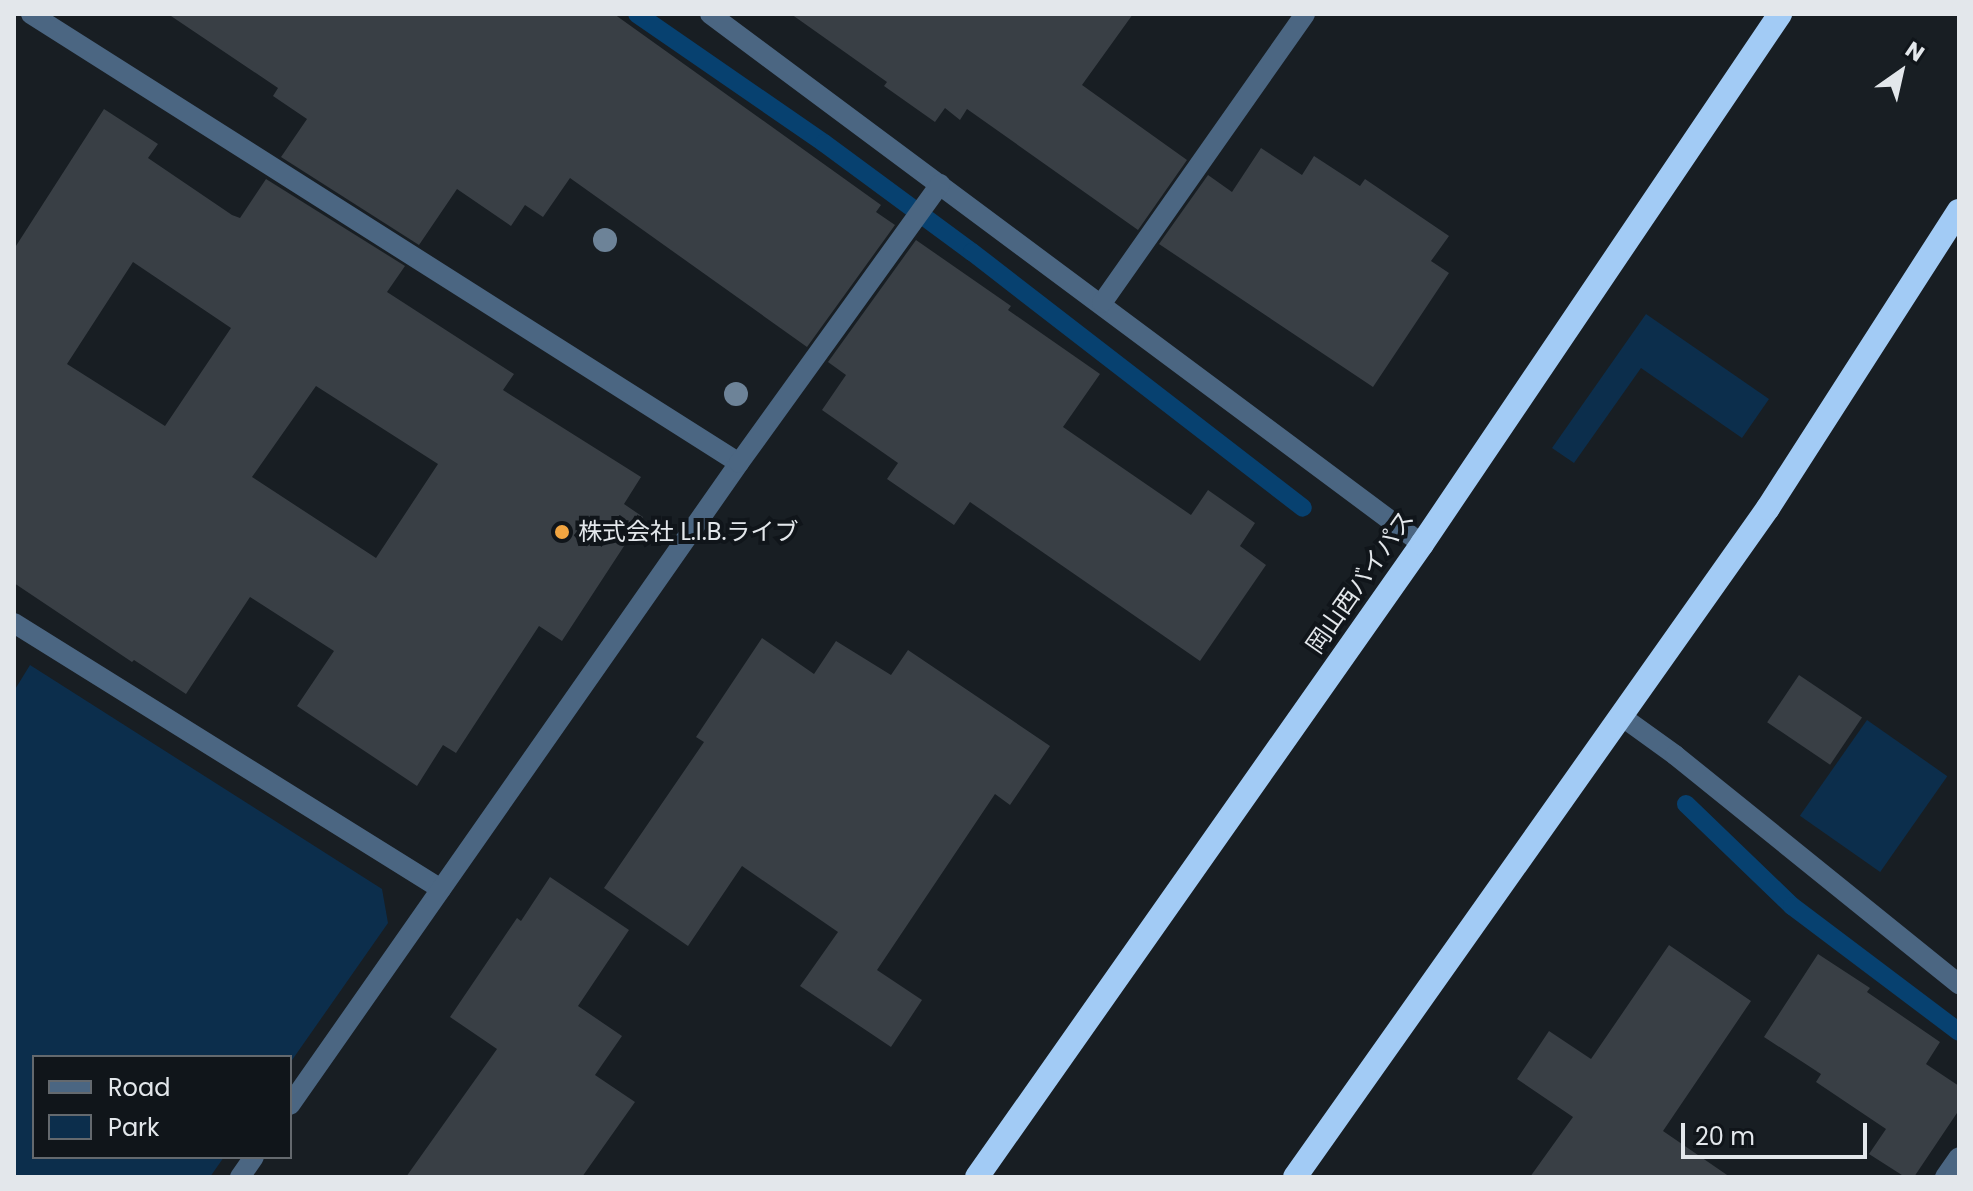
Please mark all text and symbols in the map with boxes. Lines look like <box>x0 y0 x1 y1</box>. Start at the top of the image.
north arrow <box>1861 32 1941 112</box>
text: N <box>1899 34 1930 69</box>
street label: 岡山西バイパス <box>1300 505 1420 659</box>
place label: 株式会社 L.I.B.ライブ <box>578 518 799 546</box>
marker: 株式会社 L.I.B.ライブ <box>553 523 571 541</box>
legend <box>32 1055 292 1159</box>
text: Road <box>108 1071 170 1104</box>
scale bar <box>1685 1107 1871 1157</box>
text: Park <box>108 1111 159 1144</box>
text: 20 m <box>1695 1120 1755 1153</box>

